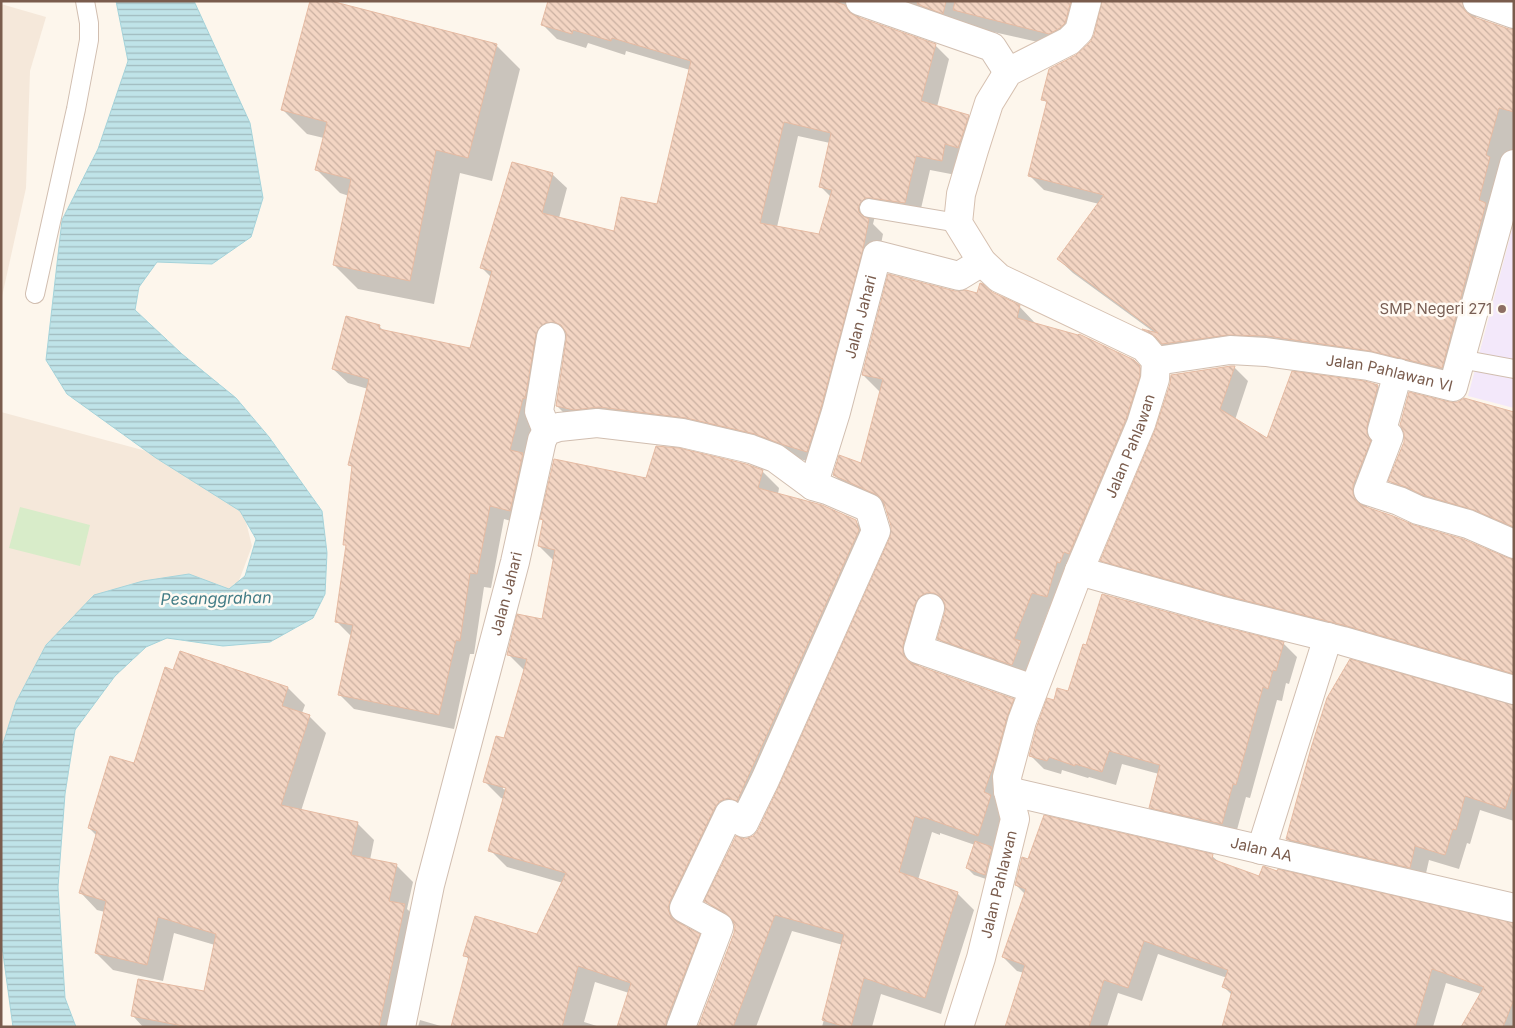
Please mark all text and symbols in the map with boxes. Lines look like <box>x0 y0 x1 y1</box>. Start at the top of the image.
street label: Jalan Jahari <box>840 273 880 361</box>
place label: SMP Negeri 271 <box>1380 299 1492 318</box>
marker: SMP Negeri 271 <box>1496 303 1508 315</box>
street label: Jalan Pahlawan VI <box>1325 350 1455 396</box>
street label: Jalan Pahlawan <box>1101 391 1159 501</box>
street label: Jalan Jahari <box>486 550 526 638</box>
water label: Pesanggrahan <box>160 587 272 609</box>
street label: Jalan Pahlawan <box>976 828 1021 941</box>
street label: Jalan AA <box>1229 833 1294 865</box>

